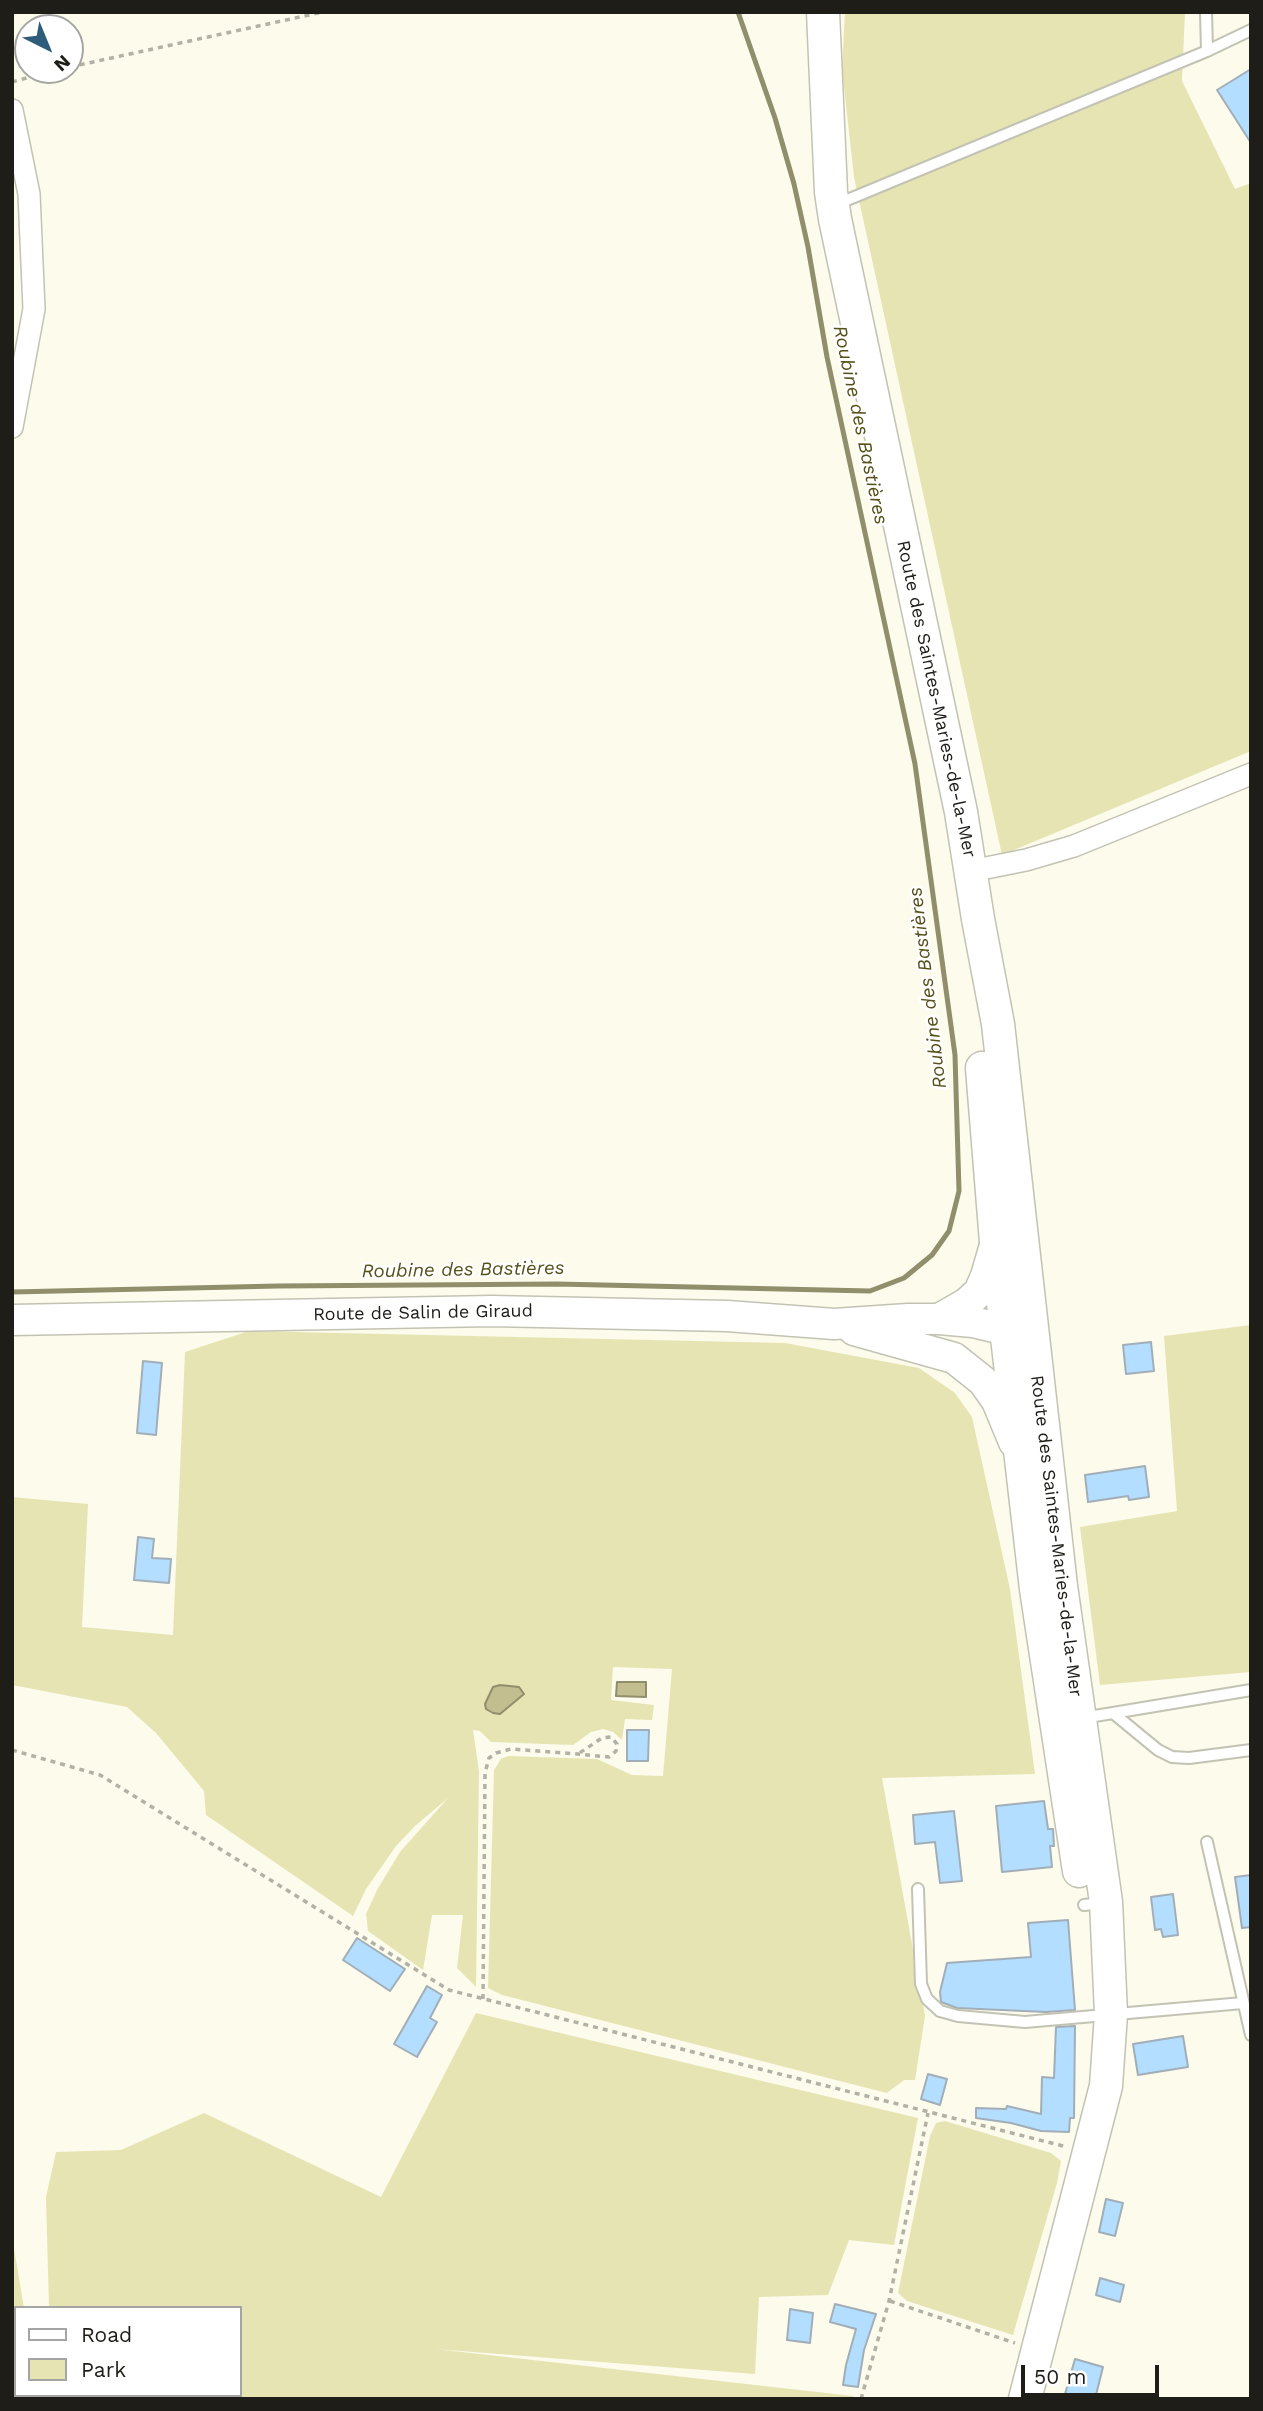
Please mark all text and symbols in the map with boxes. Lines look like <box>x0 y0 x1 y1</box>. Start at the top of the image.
north arrow <box>14 14 84 84</box>
text: N <box>49 50 75 76</box>
water label: Roubine des Bastières <box>828 323 892 527</box>
street label: Route des Saintes-Maries-de-la-Mer <box>892 538 980 860</box>
water label: Roubine des Bastières <box>904 886 952 1090</box>
water label: Roubine des Bastières <box>361 1257 565 1283</box>
street label: Route de Salin de Giraud <box>313 1300 533 1326</box>
street label: Route des Saintes-Maries-de-la-Mer <box>1026 1374 1086 1698</box>
legend <box>14 2306 242 2397</box>
text: Road <box>81 2322 132 2347</box>
scale bar <box>1025 2352 1163 2396</box>
text: Park <box>81 2357 126 2382</box>
text: 50 m <box>1034 2364 1086 2389</box>

